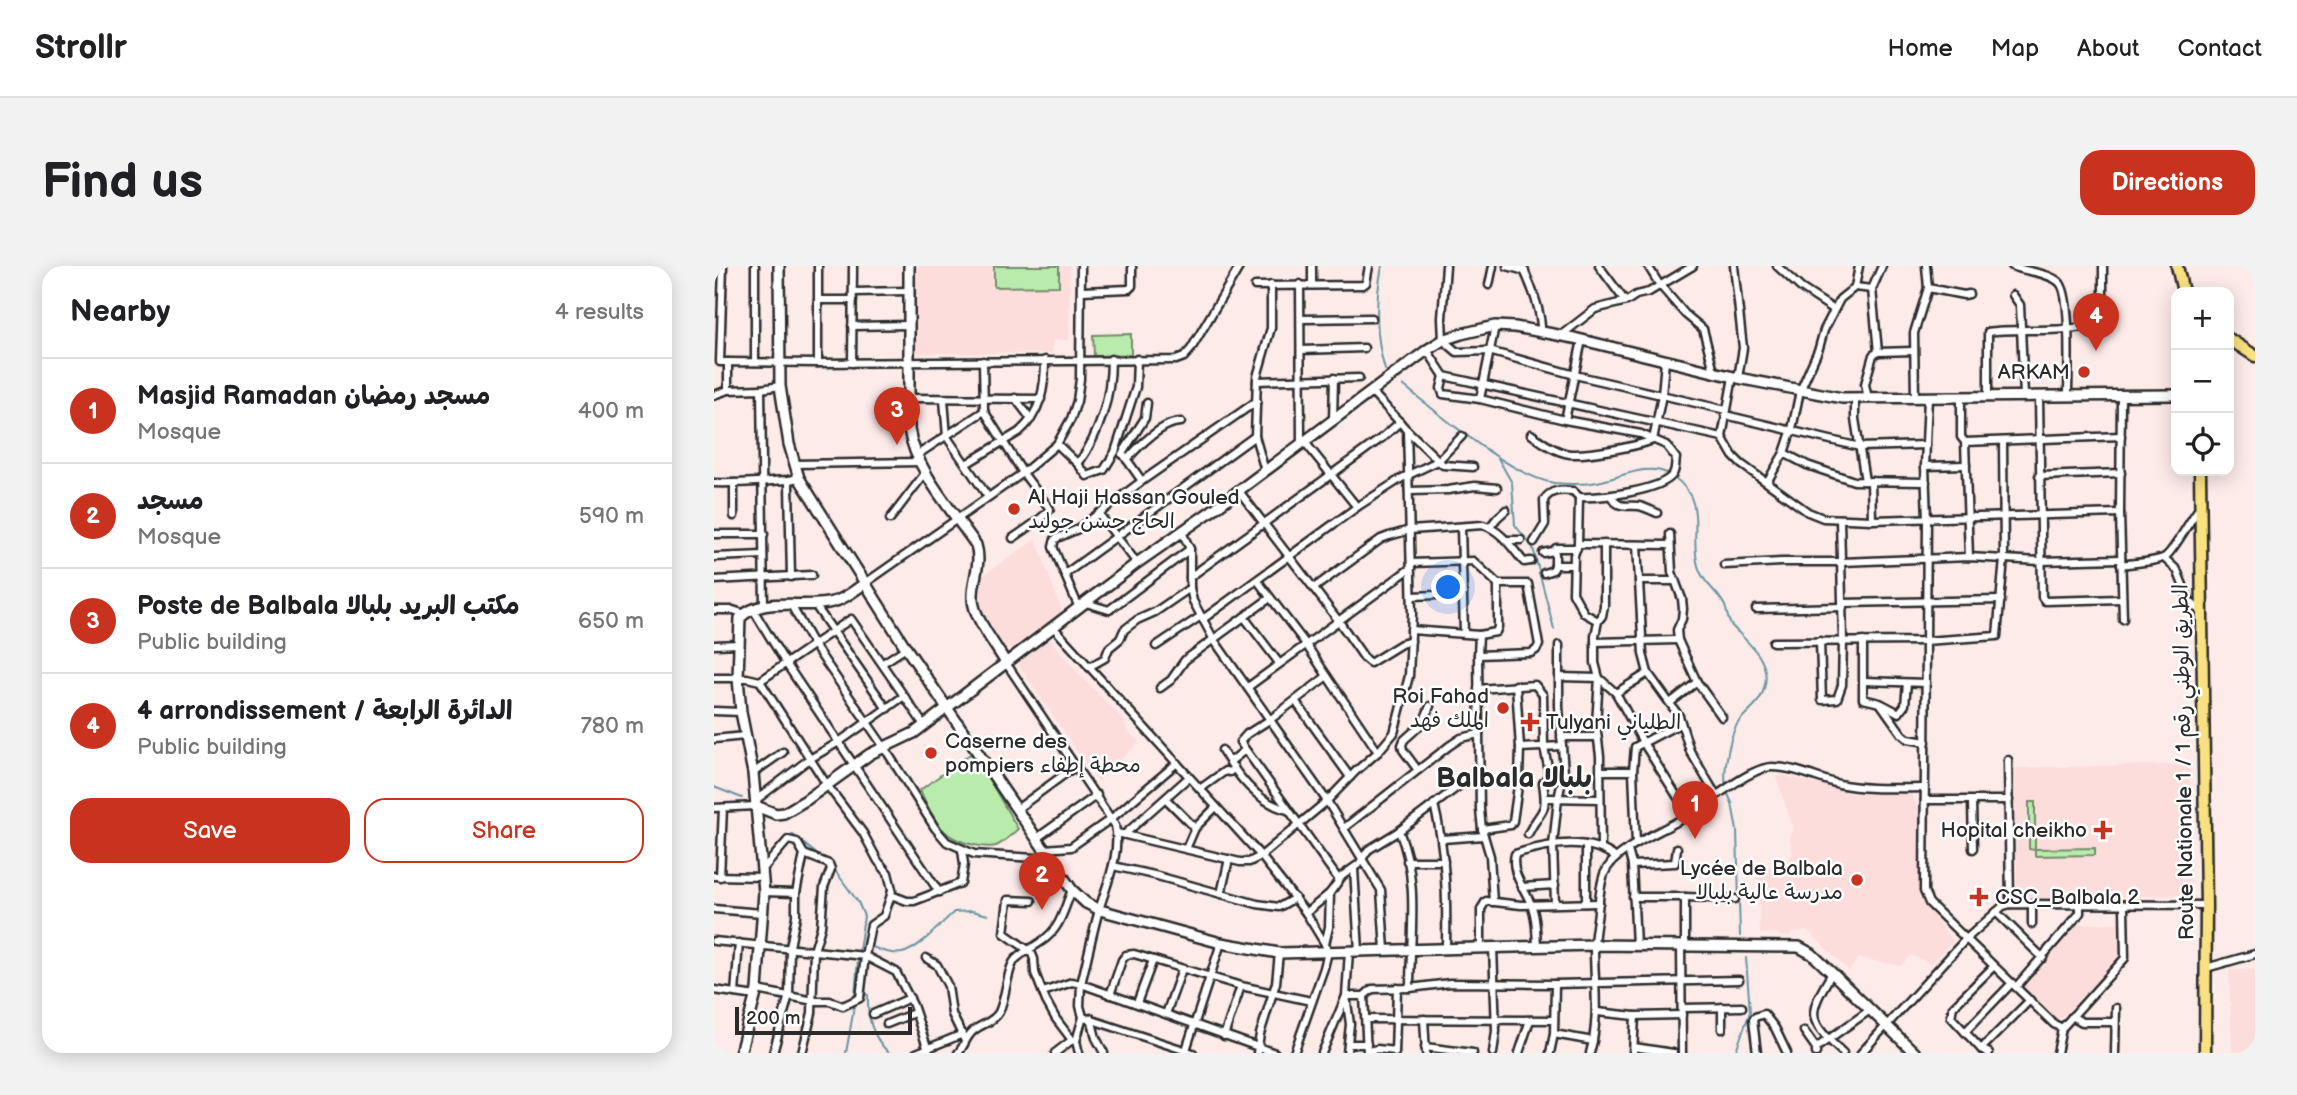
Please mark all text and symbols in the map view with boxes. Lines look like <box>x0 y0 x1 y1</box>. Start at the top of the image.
text: Strollr <box>35 28 127 68</box>
text: Home <box>1888 34 1953 63</box>
text: Map <box>1991 34 2039 63</box>
text: About <box>2077 34 2139 63</box>
text: Contact <box>2177 34 2262 63</box>
button: Directions <box>2080 150 2255 215</box>
text: Find us <box>42 153 203 212</box>
map controls <box>2171 287 2234 476</box>
button: + <box>2171 287 2234 350</box>
pin: 4 <box>2073 293 2119 351</box>
text: Nearby <box>70 294 170 330</box>
text: 4 results <box>555 298 644 326</box>
button: − <box>2171 350 2234 413</box>
place label: ARKAM <box>1998 360 2070 385</box>
marker: ARKAM <box>2076 364 2092 380</box>
text: Masjid Ramadan مسجد رمضان <box>137 381 490 412</box>
pin: 3 <box>874 387 920 445</box>
text: 1 <box>88 397 98 425</box>
text: 400 m <box>578 397 644 425</box>
button: locate <box>2171 413 2234 476</box>
text: Mosque <box>137 418 221 446</box>
place label: Al Haji Hassan Gouled الحاج حسن جوليد <box>1028 485 1240 535</box>
text: مسجد <box>137 486 204 517</box>
marker: Al Haji Hassan Gouled الحاج حسن جوليد <box>1006 501 1022 517</box>
text: 2 <box>86 502 100 530</box>
text: 590 m <box>579 502 644 530</box>
text: Mosque <box>137 523 221 551</box>
your location <box>1431 570 1465 604</box>
street label: Route Nationale 1 / الطريق الوطني رقم 1 <box>2168 584 2206 940</box>
text: Poste de Balbala مكتب البريد بلبالا <box>137 591 520 622</box>
text: 3 <box>86 607 100 635</box>
text: 650 m <box>578 607 644 635</box>
text: Public building <box>137 628 287 656</box>
place label: Roi Fahad الملك فهد <box>1392 684 1489 733</box>
text: 4 arrondissement / الدائرة الرابعة <box>137 696 512 727</box>
marker: Roi Fahad الملك فهد <box>1495 700 1511 716</box>
place label: Tulyani الطلياني <box>1546 710 1681 741</box>
text: 4 <box>86 712 100 740</box>
text: 780 m <box>581 712 644 740</box>
marker: Tulyani الطلياني <box>1520 712 1540 732</box>
place label: Caserne des pompiers محطة إطفاء <box>945 729 1141 778</box>
text: Public building <box>137 733 287 761</box>
marker: Caserne des pompiers محطة إطفاء <box>923 745 939 761</box>
district label: Balbala بلبالا <box>1436 762 1592 795</box>
pin: 1 <box>1672 781 1718 839</box>
button: Save <box>70 798 350 863</box>
button: Share <box>364 798 644 863</box>
place label: Hopital cheikho <box>1941 818 2087 843</box>
marker: Hopital cheikho <box>2093 820 2113 840</box>
pin: 2 <box>1019 852 1065 910</box>
place label: Lycée de Balbala مدرسة عالية بلبالا <box>1680 856 1843 905</box>
marker: Lycée de Balbala مدرسة عالية بلبالا <box>1849 872 1865 888</box>
place label: CSC_Balbala 2 <box>1995 885 2140 910</box>
marker: CSC_Balbala 2 <box>1969 887 1989 907</box>
scale bar <box>735 1004 912 1036</box>
text: 200 m <box>746 1007 800 1030</box>

